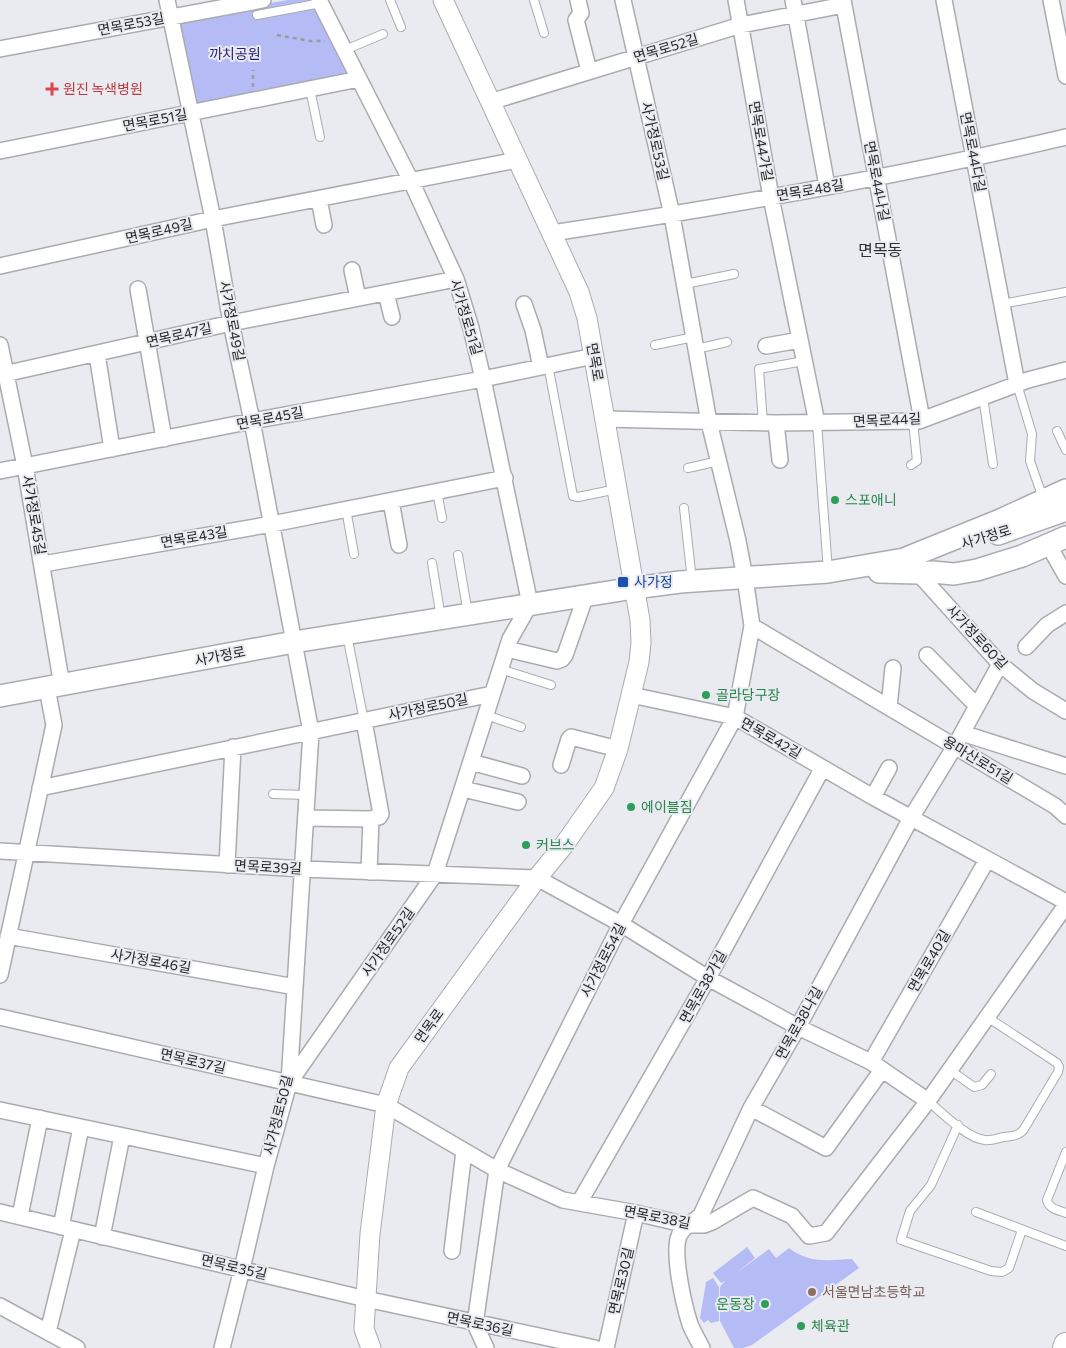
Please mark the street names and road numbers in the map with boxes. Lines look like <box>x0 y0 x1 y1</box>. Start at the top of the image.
street label: 면목로53길 <box>96 9 166 38</box>
street label: 면목로52길 <box>631 30 701 65</box>
street label: 면목로44가길 <box>746 99 777 182</box>
street label: 사가정로53길 <box>638 100 673 182</box>
street label: 면목로51길 <box>121 105 189 134</box>
street label: 면목로44다길 <box>957 110 990 193</box>
street label: 면목로44나길 <box>861 139 894 222</box>
street label: 면목로48길 <box>775 175 845 204</box>
street label: 면목로49길 <box>124 215 194 246</box>
street label: 사가정로51길 <box>447 277 486 357</box>
street label: 사가정로49길 <box>216 279 249 362</box>
street label: 면목로47길 <box>144 319 213 350</box>
street label: 면목로 <box>584 341 607 383</box>
street label: 면목로45길 <box>235 403 305 432</box>
street label: 면목로44길 <box>852 409 922 430</box>
street label: 사가정로45길 <box>19 474 50 556</box>
street label: 사가정로 <box>959 521 1013 552</box>
street label: 면목로43길 <box>159 522 229 551</box>
street label: 사가정로60길 <box>943 601 1012 672</box>
street label: 사가정로 <box>193 642 247 669</box>
street label: 사가정로50길 <box>386 690 470 723</box>
street label: 면목로42길 <box>738 713 805 762</box>
street label: 용마산로51길 <box>940 732 1016 787</box>
street label: 면목로39길 <box>234 856 302 877</box>
street label: 사가정로52길 <box>358 904 418 979</box>
street label: 사가정로54길 <box>577 920 628 1000</box>
street label: 면목로40길 <box>904 927 953 995</box>
street label: 사가정로46길 <box>110 945 193 976</box>
street label: 면목로38가길 <box>676 947 730 1026</box>
street label: 면목로38나길 <box>772 983 826 1062</box>
street label: 면목로 <box>410 1005 447 1046</box>
street label: 면목로37길 <box>159 1045 228 1076</box>
street label: 사가정로50길 <box>259 1073 296 1157</box>
street label: 면목로38길 <box>622 1202 692 1231</box>
street label: 면목로30길 <box>605 1246 637 1316</box>
street label: 면목로35길 <box>199 1251 269 1282</box>
street label: 면목로36길 <box>445 1308 515 1339</box>

